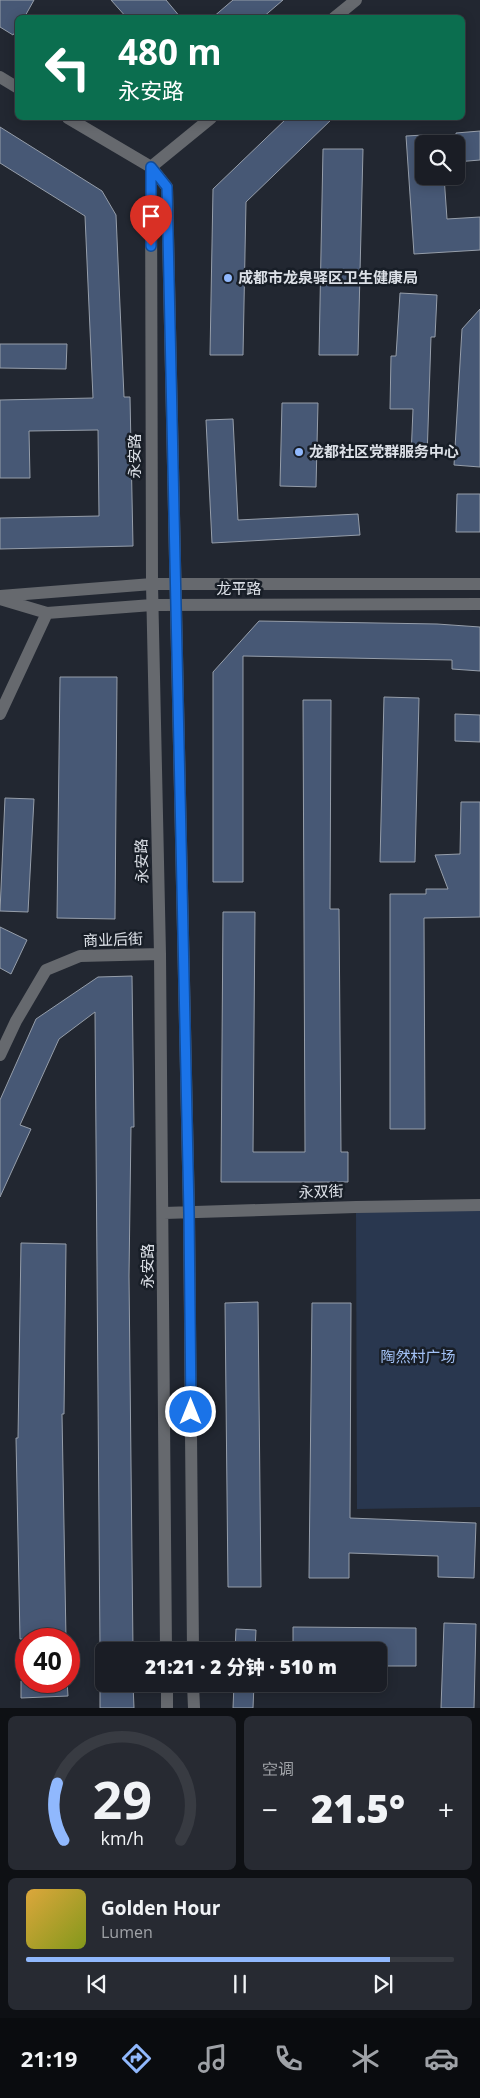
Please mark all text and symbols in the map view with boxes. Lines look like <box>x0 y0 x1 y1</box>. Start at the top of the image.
text: 480 m <box>118 28 222 75</box>
icon: left <box>35 35 100 100</box>
text: 永安路 <box>118 75 184 105</box>
map controls <box>415 135 465 185</box>
button: search <box>415 135 465 185</box>
pin <box>130 195 172 246</box>
icon: arrive <box>137 202 165 230</box>
place label: 成都市龙泉驿区卫生健康局 <box>238 267 418 287</box>
marker: 成都市龙泉驿区卫生健康局 <box>222 272 234 284</box>
street label: 永安路 <box>124 433 144 479</box>
place label: 龙都社区党群服务中心 <box>309 441 459 461</box>
marker: 龙都社区党群服务中心 <box>293 446 305 458</box>
street label: 龙平路 <box>216 578 262 598</box>
street label: 永安路 <box>131 838 151 884</box>
street label: 商业后街 <box>83 928 143 950</box>
street label: 永双街 <box>298 1180 344 1202</box>
street label: 永安路 <box>137 1243 157 1289</box>
park label: 陶然村广场 <box>380 1346 456 1366</box>
position arrow <box>164 1385 216 1437</box>
speed limit sign: 40 <box>15 1628 80 1693</box>
text: 21:21 · 2 分钟 · 510 m <box>145 1654 337 1680</box>
text: 空调 <box>262 1758 294 1780</box>
text: 29 <box>92 1763 152 1834</box>
text: 21.5° <box>311 1782 405 1834</box>
text: − <box>262 1790 278 1828</box>
text: + <box>438 1790 454 1828</box>
text: km/h <box>100 1826 144 1850</box>
text: Golden Hour <box>101 1895 220 1921</box>
text: Lumen <box>101 1921 153 1943</box>
icon: previous <box>83 1970 111 1998</box>
icon: pause <box>226 1970 254 1998</box>
icon: next <box>369 1970 397 1998</box>
icon: directions <box>119 2041 154 2076</box>
icon: music <box>195 2041 230 2076</box>
icon: phone <box>271 2041 306 2076</box>
icon: climate <box>348 2041 383 2076</box>
icon: car <box>424 2041 459 2076</box>
text: 21:19 <box>21 2043 77 2073</box>

